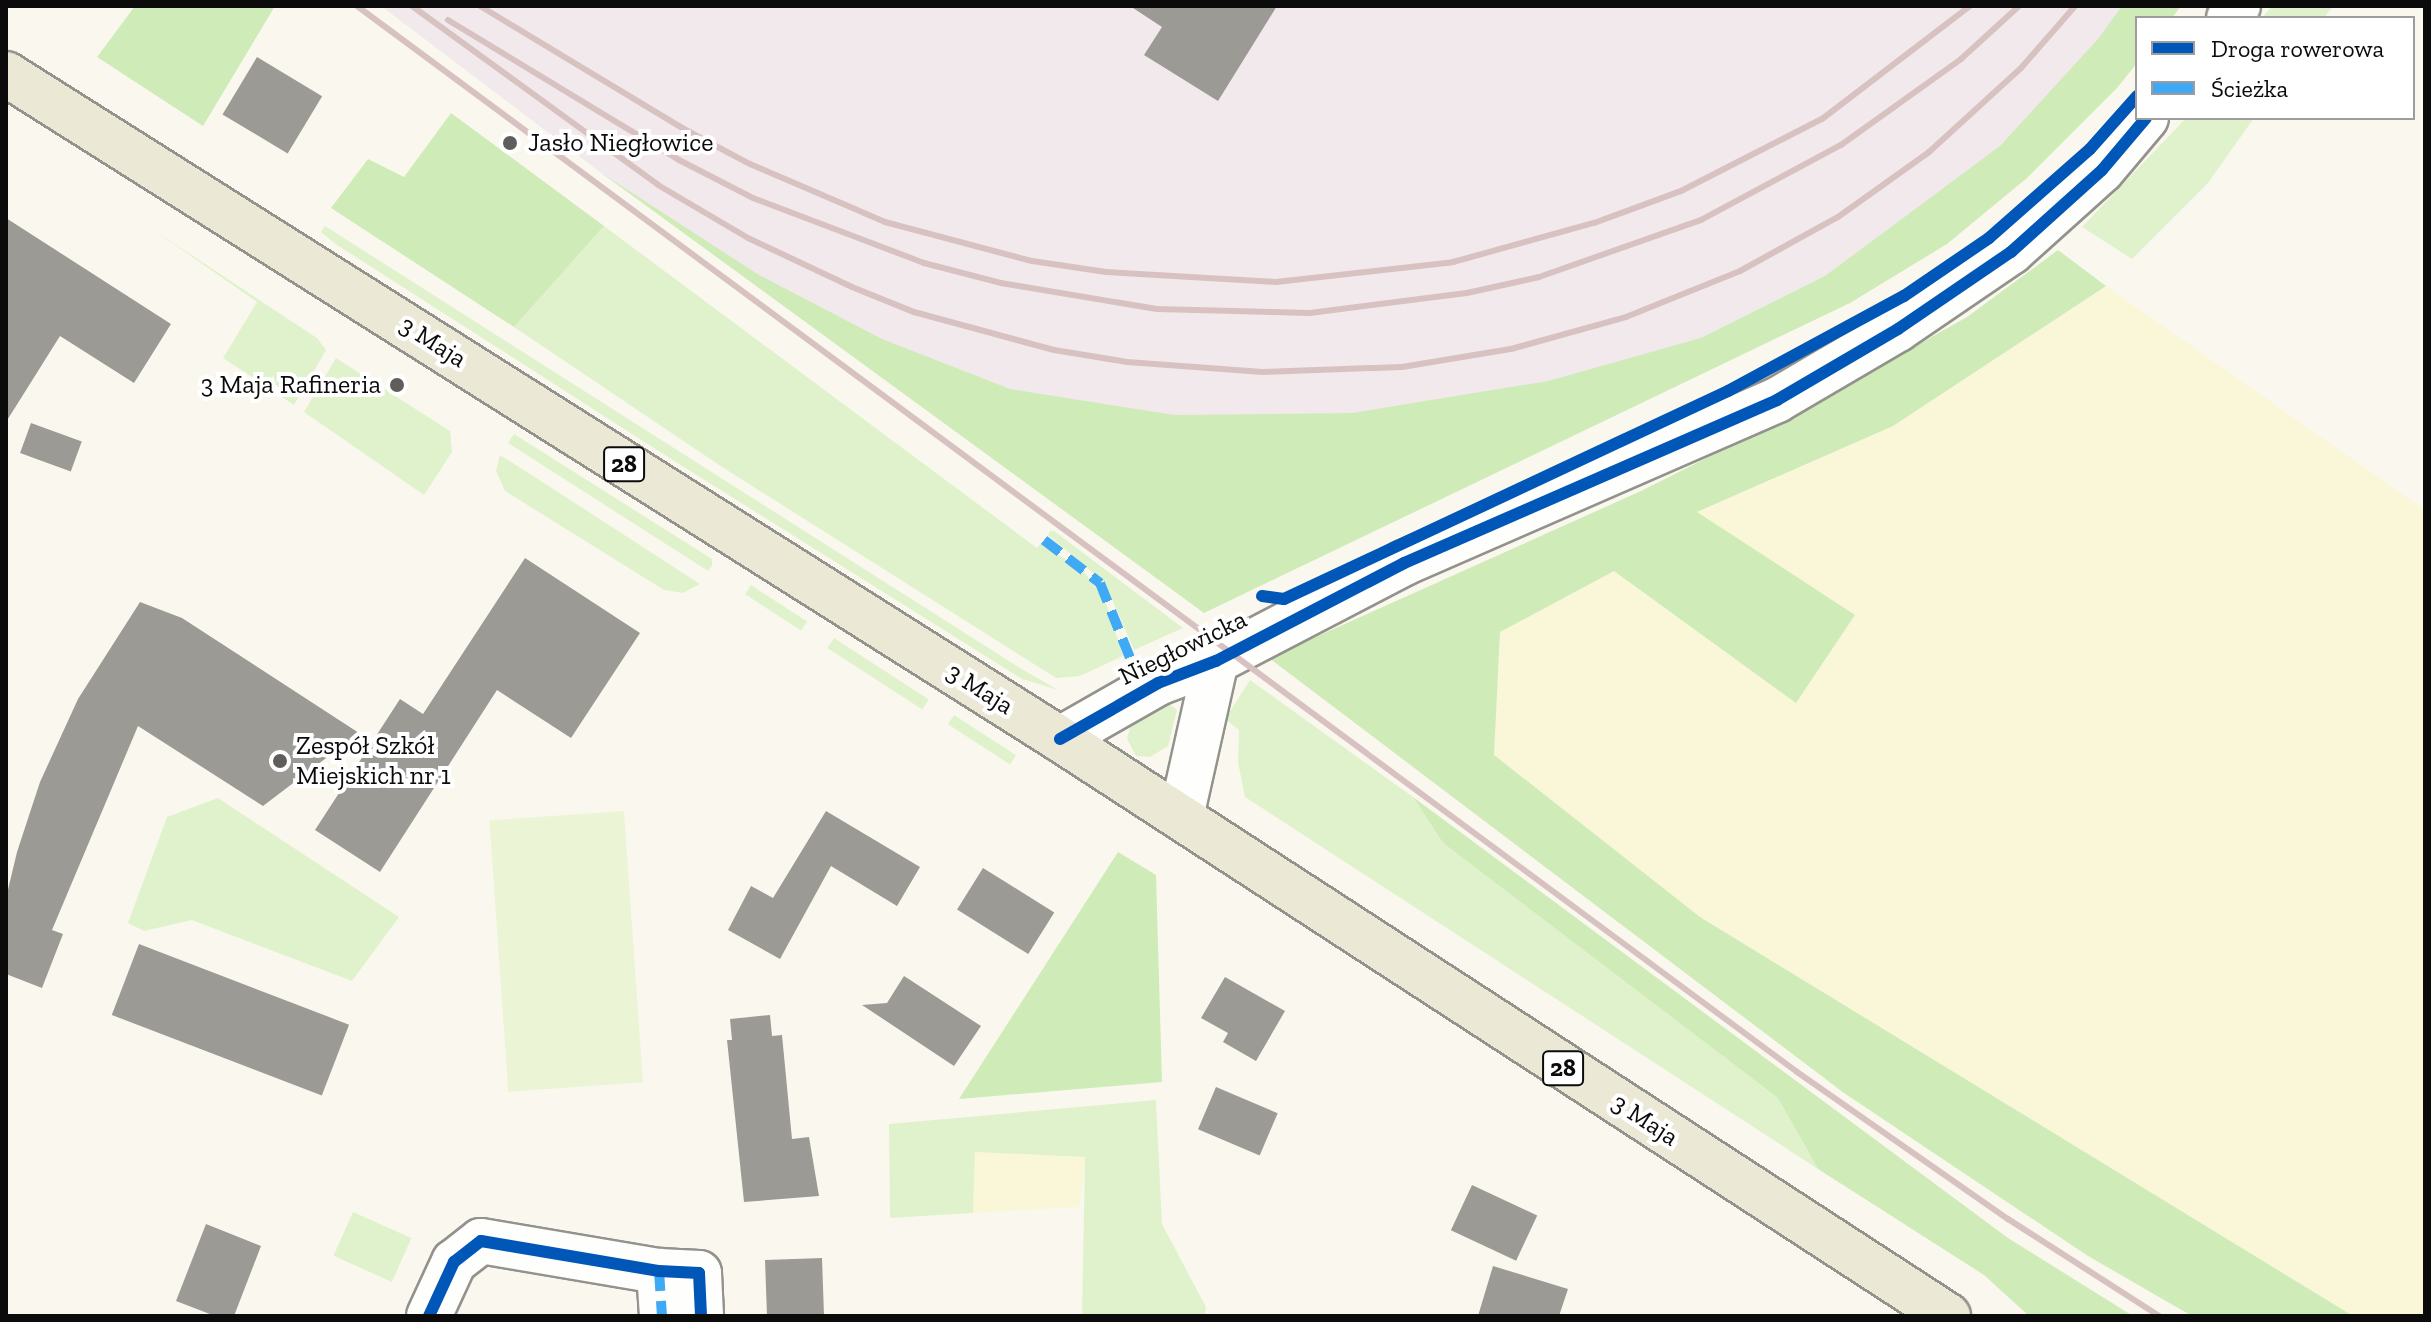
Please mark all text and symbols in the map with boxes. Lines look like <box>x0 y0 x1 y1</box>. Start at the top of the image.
legend <box>2135 16 2415 120</box>
text: Droga rowerowa <box>2211 34 2384 63</box>
text: Ścieżka <box>2211 74 2288 103</box>
place label: Jasło Niegłowice <box>528 127 714 159</box>
marker: Jasło Niegłowice <box>499 132 521 154</box>
street label: 3 Maja <box>394 309 472 375</box>
place label: 3 Maja Rafineria <box>201 369 381 401</box>
marker: 3 Maja Rafineria <box>388 376 406 394</box>
road number: 28 <box>602 444 646 484</box>
street label: Niegłowicka <box>1114 604 1252 692</box>
street label: 3 Maja <box>941 656 1019 722</box>
place label: Zespół Szkół Miejskich nr 1 <box>296 730 451 792</box>
marker: Zespół Szkół Miejskich nr 1 <box>271 752 289 770</box>
road number: 28 <box>1541 1048 1585 1088</box>
street label: 3 Maja <box>1606 1087 1684 1153</box>

